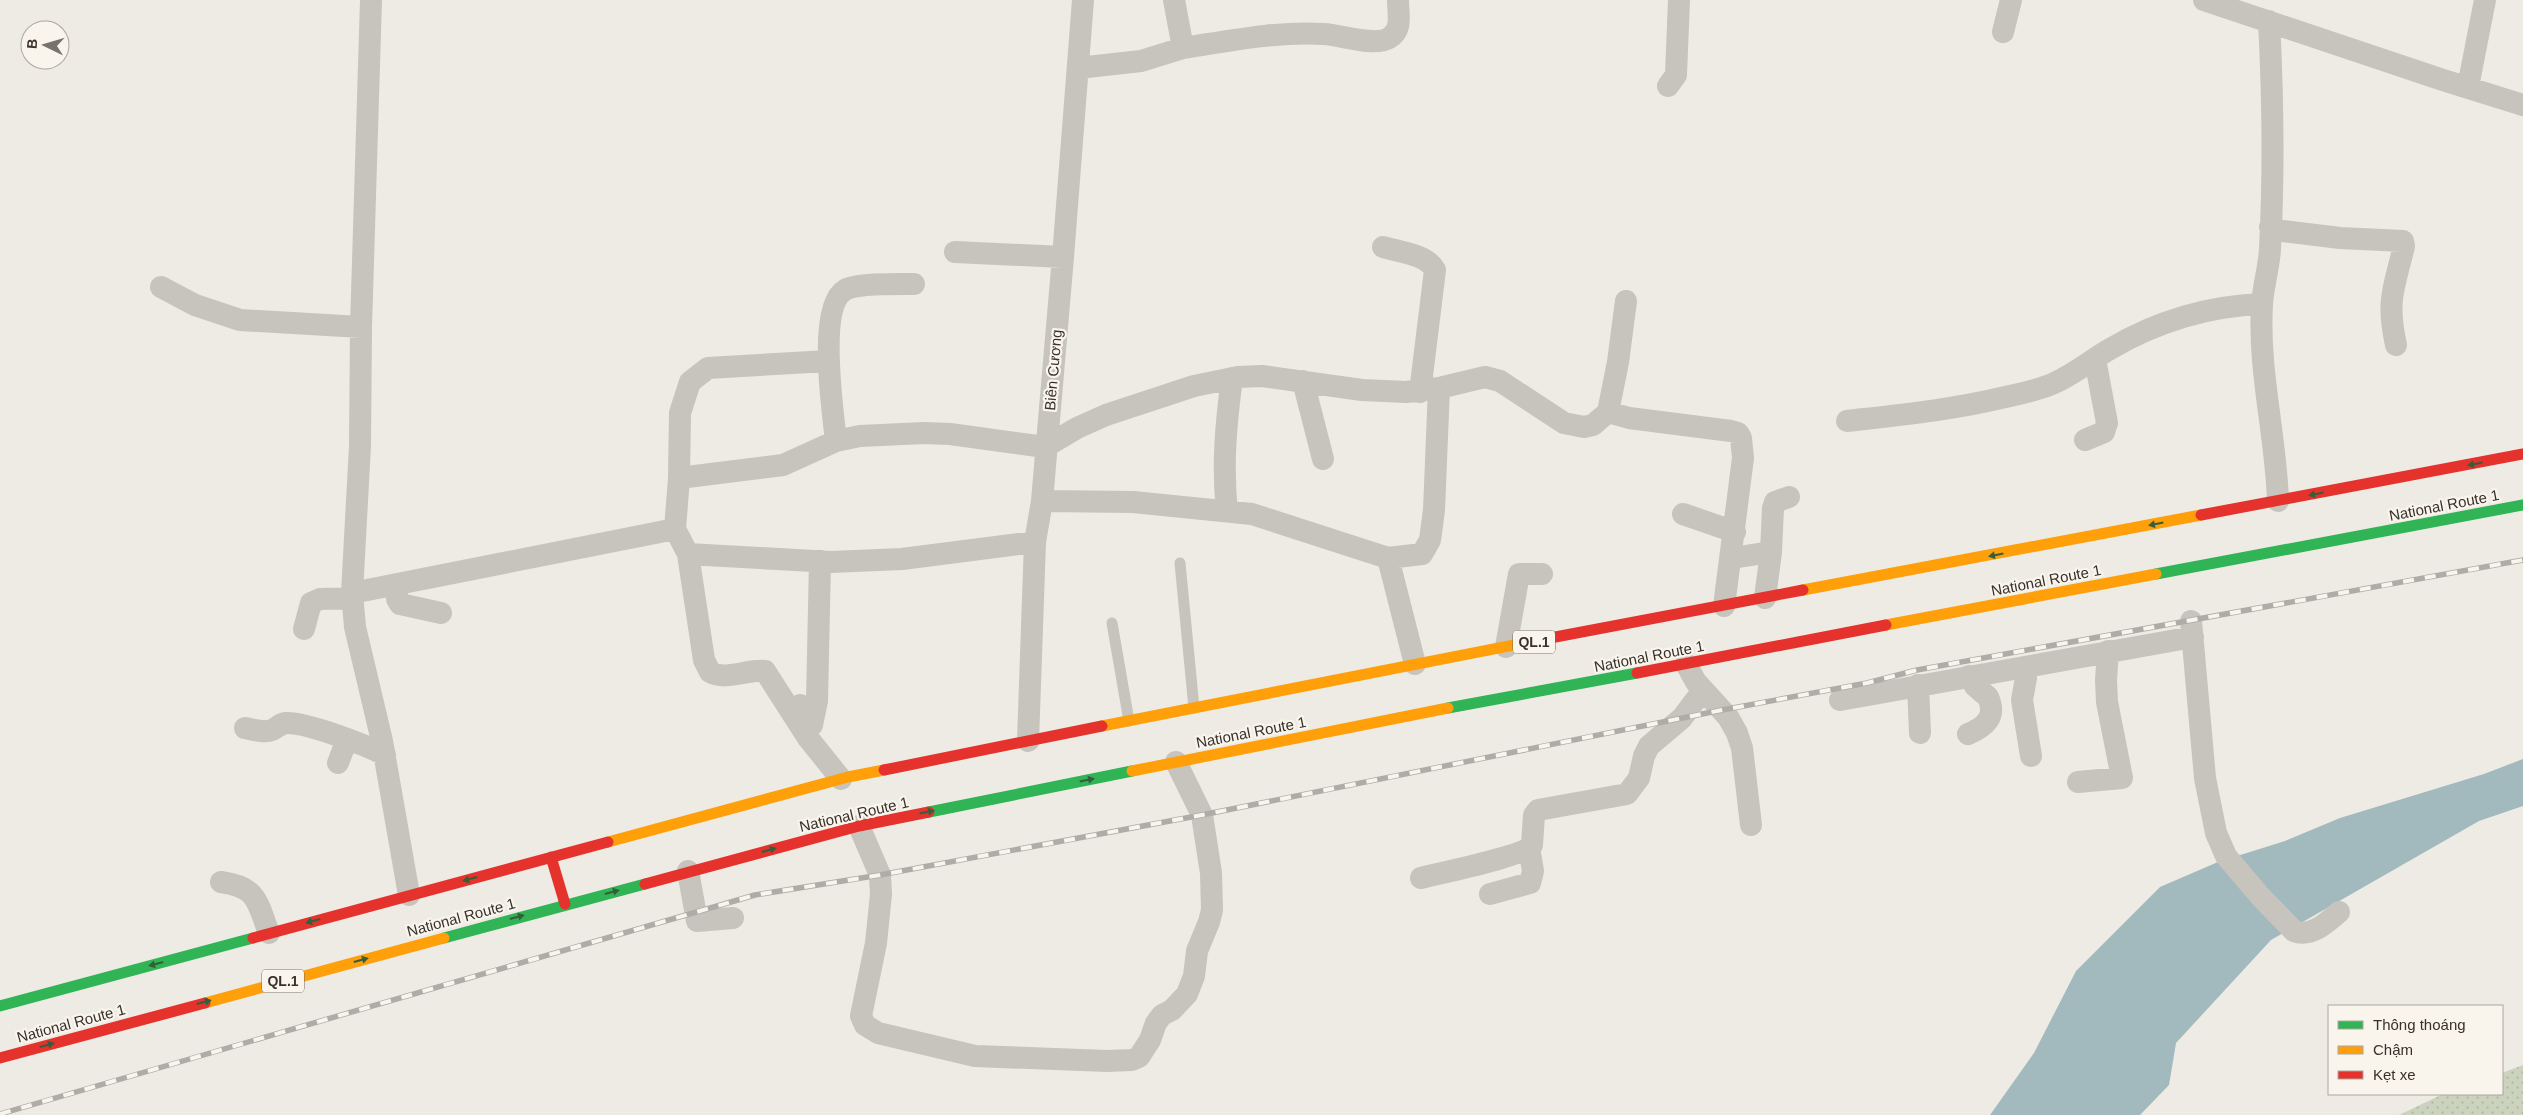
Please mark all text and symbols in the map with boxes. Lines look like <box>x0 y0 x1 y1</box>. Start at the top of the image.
north arrow <box>20 20 70 70</box>
text: B <box>24 38 40 50</box>
street label: Biên Cương <box>1041 329 1065 411</box>
one-way arrow <box>2467 460 2483 468</box>
street label: National Route 1 <box>2388 486 2500 524</box>
one-way arrow <box>2308 490 2323 498</box>
one-way arrow <box>2147 521 2163 529</box>
one-way arrow <box>1988 551 2004 559</box>
street label: National Route 1 <box>1990 561 2102 599</box>
road number: QL.1 <box>1513 630 1555 654</box>
street label: National Route 1 <box>1593 637 1705 675</box>
street label: National Route 1 <box>1195 713 1307 751</box>
one-way arrow <box>1079 776 1094 784</box>
street label: National Route 1 <box>798 793 910 835</box>
one-way arrow <box>920 808 935 816</box>
one-way arrow <box>762 845 777 853</box>
one-way arrow <box>462 875 477 883</box>
one-way arrow <box>605 887 620 895</box>
street label: National Route 1 <box>405 894 517 940</box>
one-way arrow <box>510 913 525 921</box>
one-way arrow <box>306 917 321 925</box>
one-way arrow <box>353 955 368 963</box>
one-way arrow <box>149 960 164 968</box>
road number: QL.1 <box>262 969 304 992</box>
one-way arrow <box>196 998 211 1006</box>
street label: National Route 1 <box>15 1000 127 1046</box>
legend <box>2328 1005 2503 1095</box>
text: Thông thoáng <box>2373 1016 2466 1033</box>
one-way arrow <box>39 1041 55 1049</box>
text: Chậm <box>2373 1041 2413 1058</box>
text: Kẹt xe <box>2373 1066 2416 1083</box>

